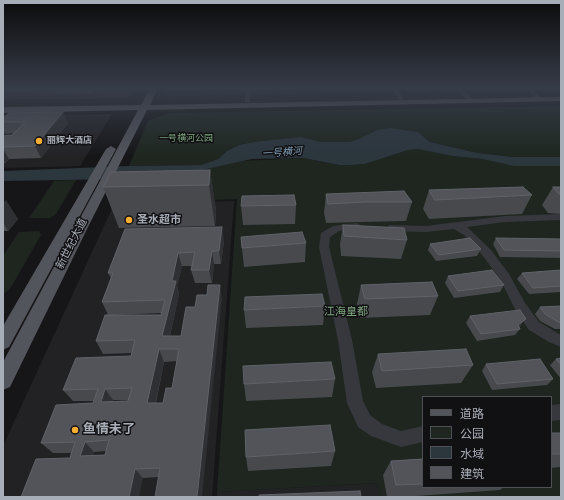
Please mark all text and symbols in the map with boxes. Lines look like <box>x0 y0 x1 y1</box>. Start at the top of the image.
park label: 一号横河公园 <box>159 134 213 144</box>
marker: 丽辉大酒店 <box>34 136 44 146</box>
place label: 丽辉大酒店 <box>47 136 92 146</box>
water label: 一号横河 <box>262 146 302 160</box>
place label: 圣水超市 <box>137 213 181 227</box>
marker: 圣水超市 <box>124 215 134 225</box>
street label: 新世纪大道 <box>54 217 90 271</box>
park label: 江海皇都 <box>324 305 368 319</box>
legend <box>422 396 552 488</box>
text: 道路 <box>460 407 484 421</box>
place label: 鱼情未了 <box>83 422 135 438</box>
marker: 鱼情未了 <box>70 425 80 435</box>
text: 公园 <box>460 427 484 441</box>
text: 水域 <box>460 447 484 461</box>
text: 建筑 <box>460 467 484 481</box>

